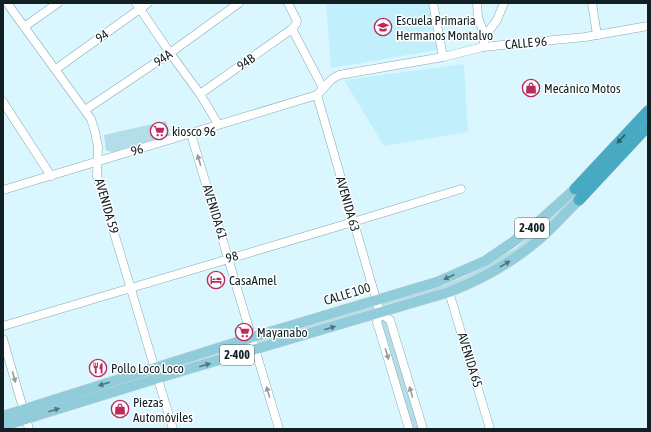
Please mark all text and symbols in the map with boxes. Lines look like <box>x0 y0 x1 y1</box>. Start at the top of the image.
place label: Escuela Primaria Hermanos Montalvo <box>396 13 493 43</box>
school or university icon: Escuela Primaria Hermanos Montalvo <box>373 17 393 37</box>
street label: 94 <box>93 26 111 46</box>
street label: CALLE 96 <box>505 34 547 52</box>
street label: 94A <box>151 46 175 69</box>
street label: 94B <box>234 50 259 73</box>
shop icon: Mecánico Motos <box>521 78 541 98</box>
place label: Mecánico Motos <box>544 81 621 96</box>
supermarket icon: kiosco 96 <box>149 121 169 141</box>
place label: kiosco 96 <box>172 124 216 139</box>
one-way arrow <box>617 134 626 144</box>
street label: 96 <box>129 141 145 159</box>
one-way arrow <box>196 153 202 165</box>
street label: AVENIDA 63 <box>333 175 363 233</box>
street label: AVENIDA 59 <box>92 177 122 235</box>
street label: AVENIDA 61 <box>200 183 230 241</box>
road number: 2-400 <box>515 218 549 238</box>
street label: 98 <box>224 248 240 266</box>
one-way arrow <box>499 261 511 268</box>
hotel icon: CasaAmel <box>206 270 226 290</box>
place label: CasaAmel <box>229 273 277 288</box>
one-way arrow <box>443 274 455 280</box>
street label: CALLE 100 <box>322 280 372 308</box>
supermarket icon: Mayanabo <box>234 322 254 342</box>
place label: Mayanabo <box>257 325 308 340</box>
one-way arrow <box>324 325 336 331</box>
street label: AVENIDA 65 <box>455 331 485 389</box>
road number: 2-400 <box>220 345 254 365</box>
one-way arrow <box>384 348 390 360</box>
restaurant icon: Pollo Loco Loco <box>88 358 108 378</box>
place label: Pollo Loco Loco <box>111 361 184 376</box>
one-way arrow <box>199 361 211 367</box>
one-way arrow <box>11 371 17 383</box>
one-way arrow <box>98 381 110 387</box>
one-way arrow <box>265 385 271 397</box>
one-way arrow <box>408 385 414 397</box>
place label: Piezas Automóviles <box>133 395 193 425</box>
shop icon: Piezas Automóviles <box>110 399 130 419</box>
one-way arrow <box>48 407 60 413</box>

